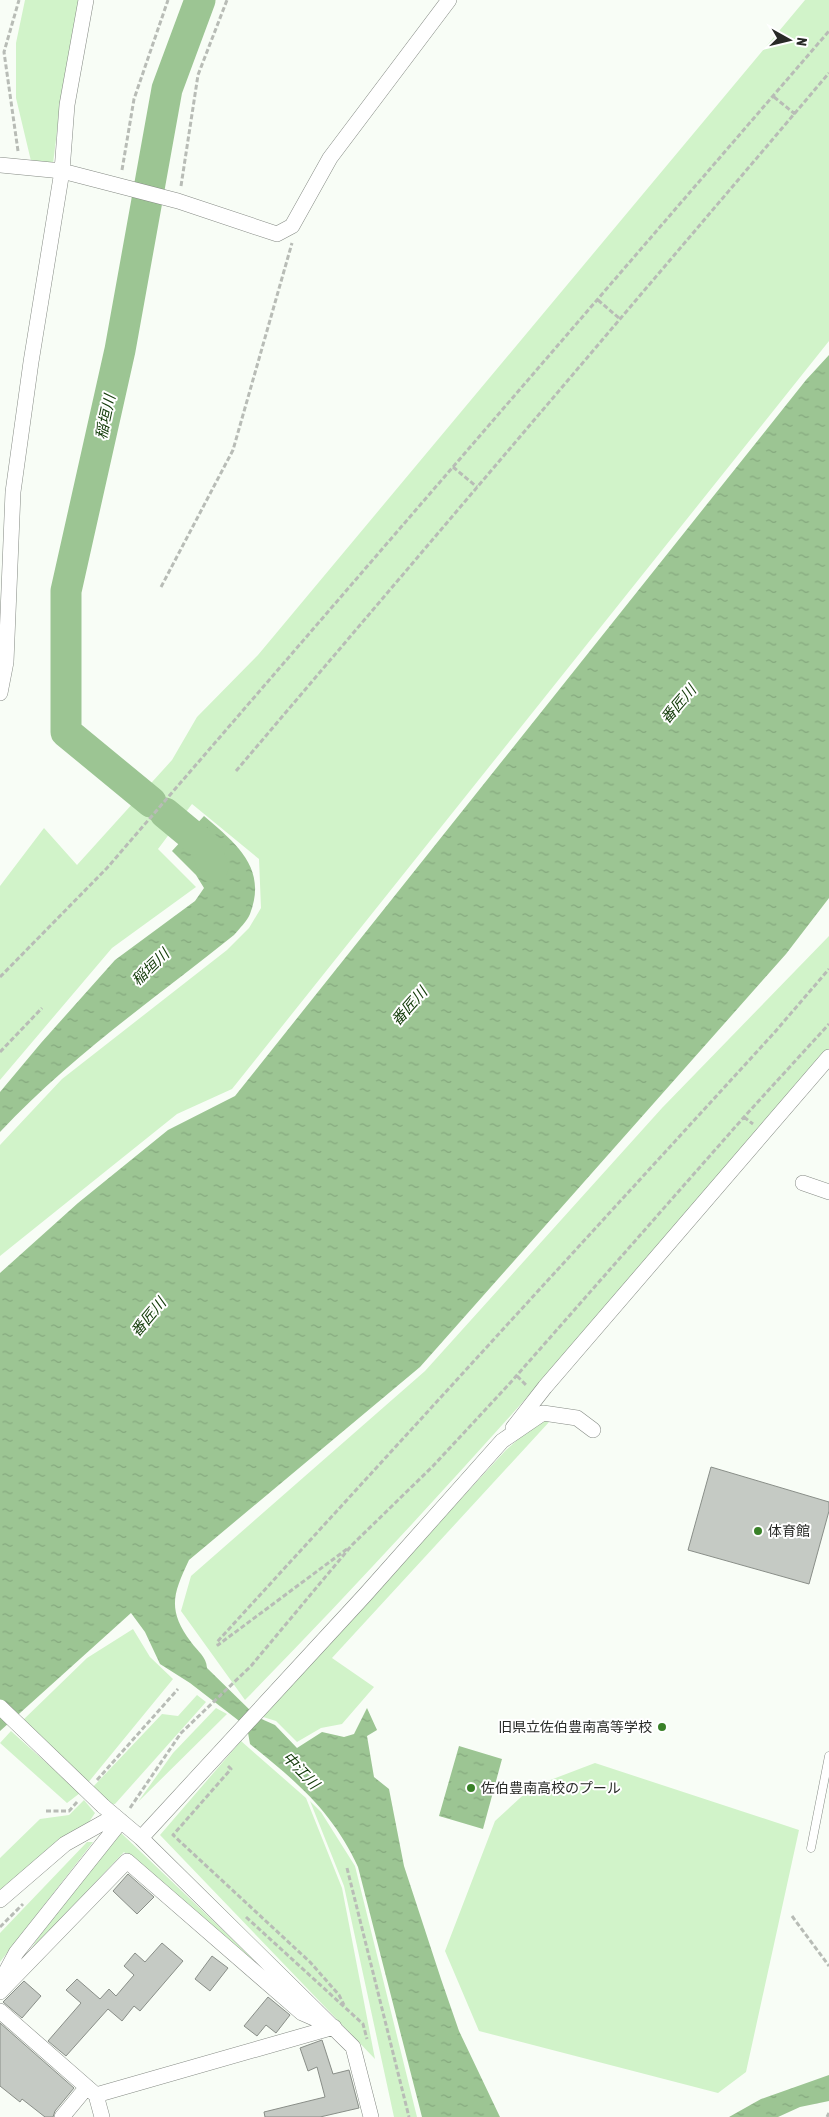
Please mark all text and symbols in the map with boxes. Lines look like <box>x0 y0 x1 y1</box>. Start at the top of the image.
north arrow <box>764 15 814 65</box>
text: N <box>793 37 810 47</box>
water label: 稲垣川 <box>92 391 118 441</box>
water label: 番匠川 <box>657 680 700 727</box>
water label: 稲垣川 <box>128 944 174 989</box>
water label: 番匠川 <box>388 982 432 1028</box>
water label: 番匠川 <box>127 1293 170 1340</box>
place label: 体育館 <box>768 1523 810 1539</box>
marker: 体育館 <box>752 1525 764 1537</box>
place label: 旧県立佐伯豊南高等学校 <box>498 1719 652 1735</box>
marker: 旧県立佐伯豊南高等学校 <box>656 1721 668 1733</box>
water label: 中江川 <box>279 1748 324 1794</box>
place label: 佐伯豊南高校のプール <box>481 1780 621 1796</box>
marker: 佐伯豊南高校のプール <box>465 1782 477 1794</box>

